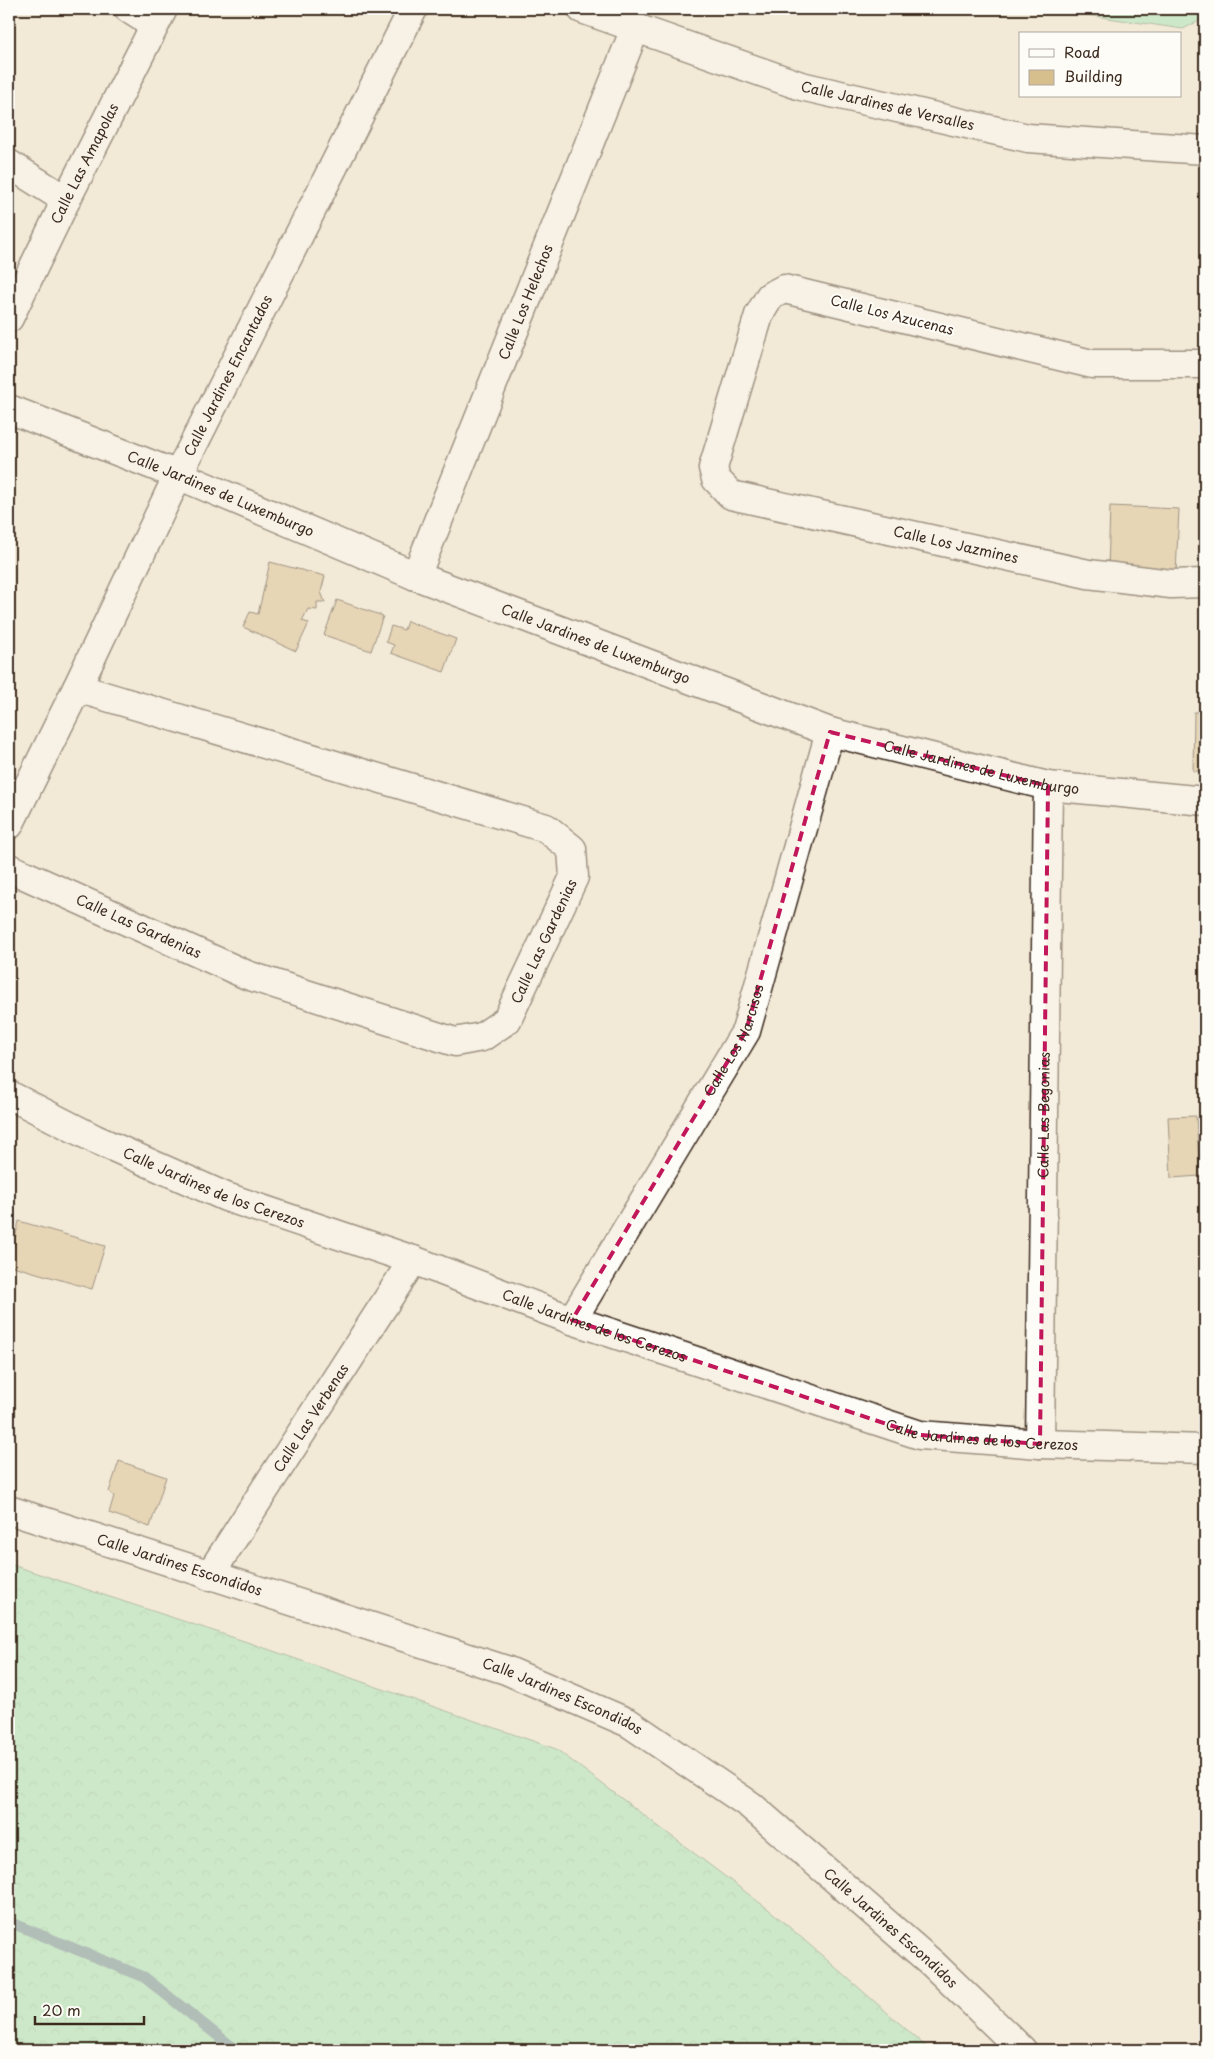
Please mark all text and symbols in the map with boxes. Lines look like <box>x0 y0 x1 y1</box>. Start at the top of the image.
legend <box>1019 32 1182 98</box>
text: Road <box>1064 40 1100 63</box>
text: Building <box>1064 64 1123 87</box>
street label: Calle Jardines de Versalles <box>799 75 977 135</box>
street label: Calle Las Amapolas <box>45 99 123 227</box>
street label: Calle Los Helechos <box>493 241 558 363</box>
street label: Calle Los Azucenas <box>828 289 956 340</box>
street label: Calle Jardines Encantados <box>178 291 277 460</box>
street label: Calle Jardines de Luxemburgo <box>124 445 318 542</box>
street label: Calle Los Jazmines <box>892 520 1020 568</box>
street label: Calle Jardines de Luxemburgo <box>498 598 693 688</box>
street label: Calle Jardines de Luxemburgo <box>881 735 1080 799</box>
street label: Calle Las Gardenias <box>505 875 582 1007</box>
street label: Calle Las Gardenias <box>73 888 205 963</box>
street label: Calle Los Narcisos <box>698 982 769 1100</box>
street label: Calle Las Begonias <box>1032 1052 1055 1178</box>
street label: Calle Jardines de los Cerezos <box>120 1142 307 1233</box>
street label: Calle Jardines de los Cerezos <box>499 1284 689 1367</box>
street label: Calle Las Verbenas <box>268 1359 353 1476</box>
street label: Calle Jardines de los Cerezos <box>883 1413 1078 1455</box>
street label: Calle Jardines Escondidos <box>94 1528 265 1601</box>
street label: Calle Jardines Escondidos <box>480 1652 647 1739</box>
street label: Calle Jardines Escondidos <box>819 1863 963 1992</box>
scale bar <box>35 1994 144 2026</box>
text: 20 m <box>42 1998 81 2021</box>

